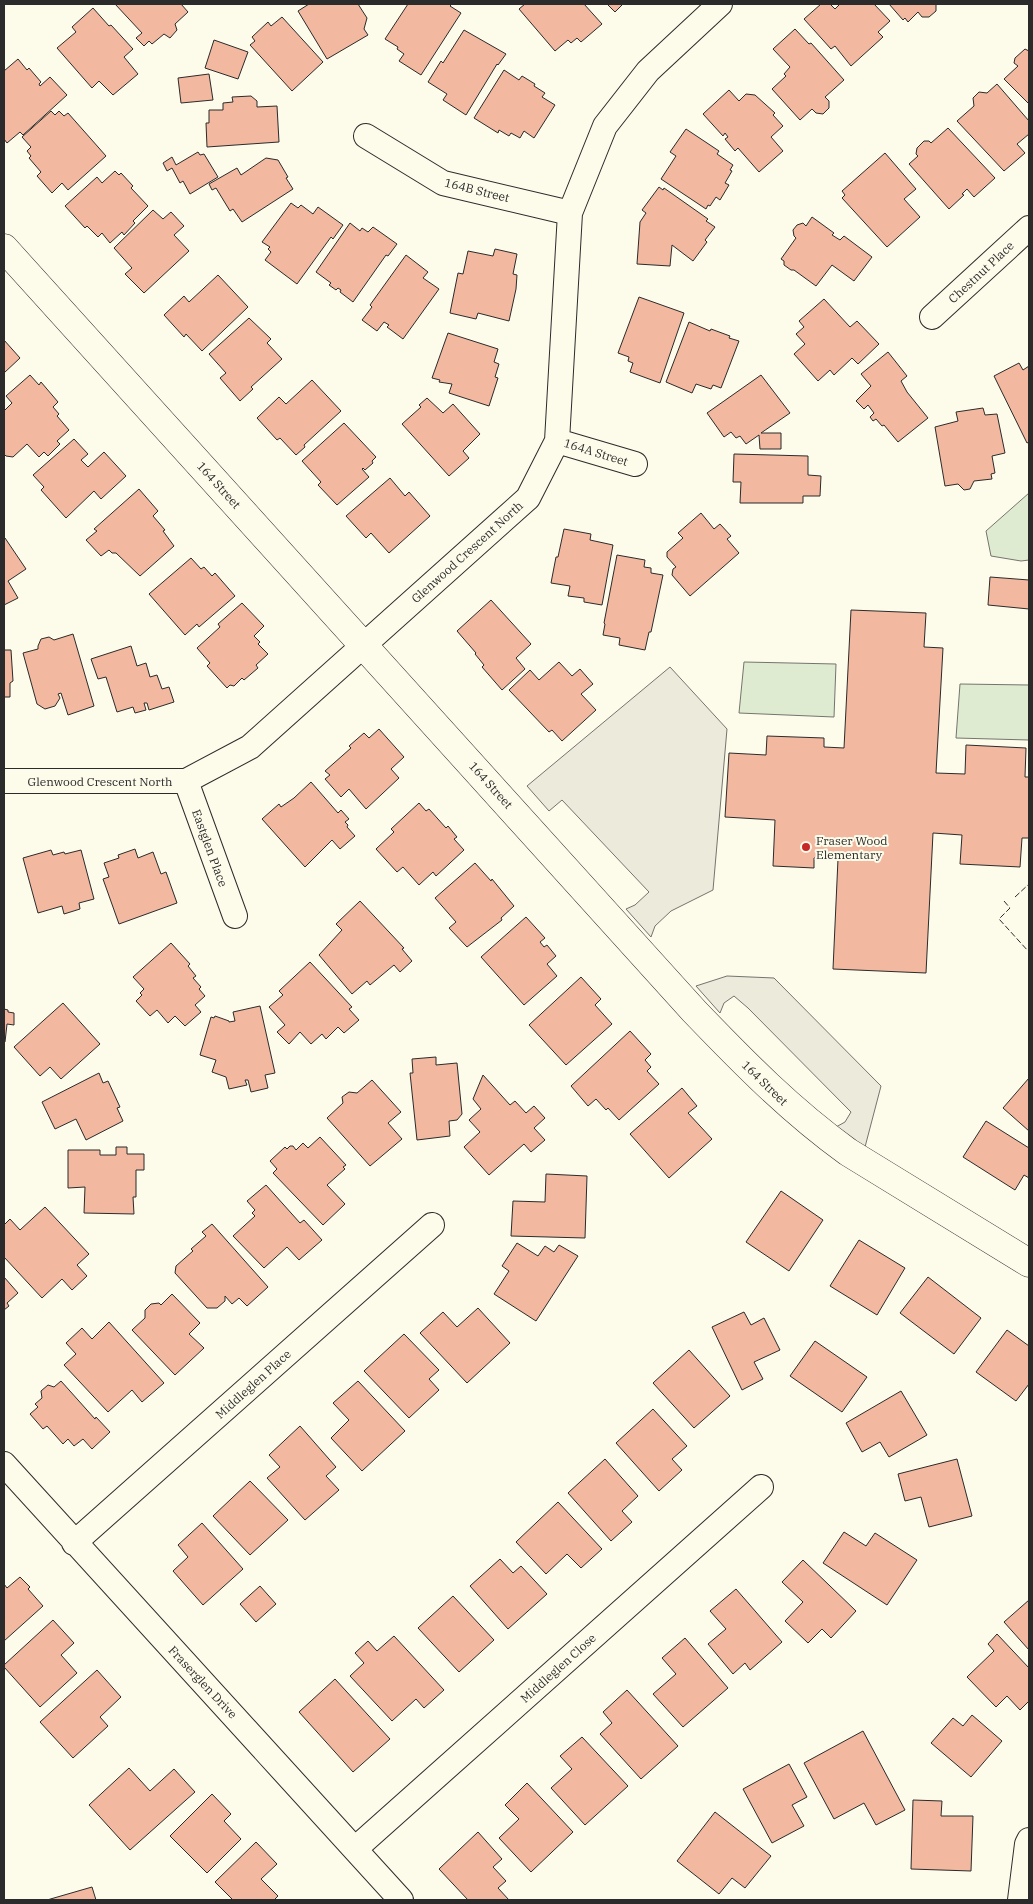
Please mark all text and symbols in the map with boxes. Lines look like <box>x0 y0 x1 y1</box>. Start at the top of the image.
street label: 164B Street <box>443 175 511 205</box>
street label: Chestnut Place <box>945 238 1017 306</box>
street label: 164A Street <box>562 435 630 469</box>
street label: 164 Street <box>194 458 244 512</box>
street label: Glenwood Crescent North <box>408 498 526 606</box>
street label: 164 Street <box>466 758 516 812</box>
street label: Glenwood Crescent North <box>28 774 173 789</box>
street label: Eastglen Place <box>189 807 231 889</box>
place label: Fraser Wood Elementary <box>816 833 888 862</box>
marker: Fraser Wood Elementary <box>800 841 812 853</box>
street label: 164 Street <box>739 1057 791 1109</box>
street label: Middleglen Place <box>212 1346 294 1422</box>
street label: Middleglen Close <box>517 1630 599 1706</box>
street label: Fraserglen Drive <box>165 1643 241 1721</box>

